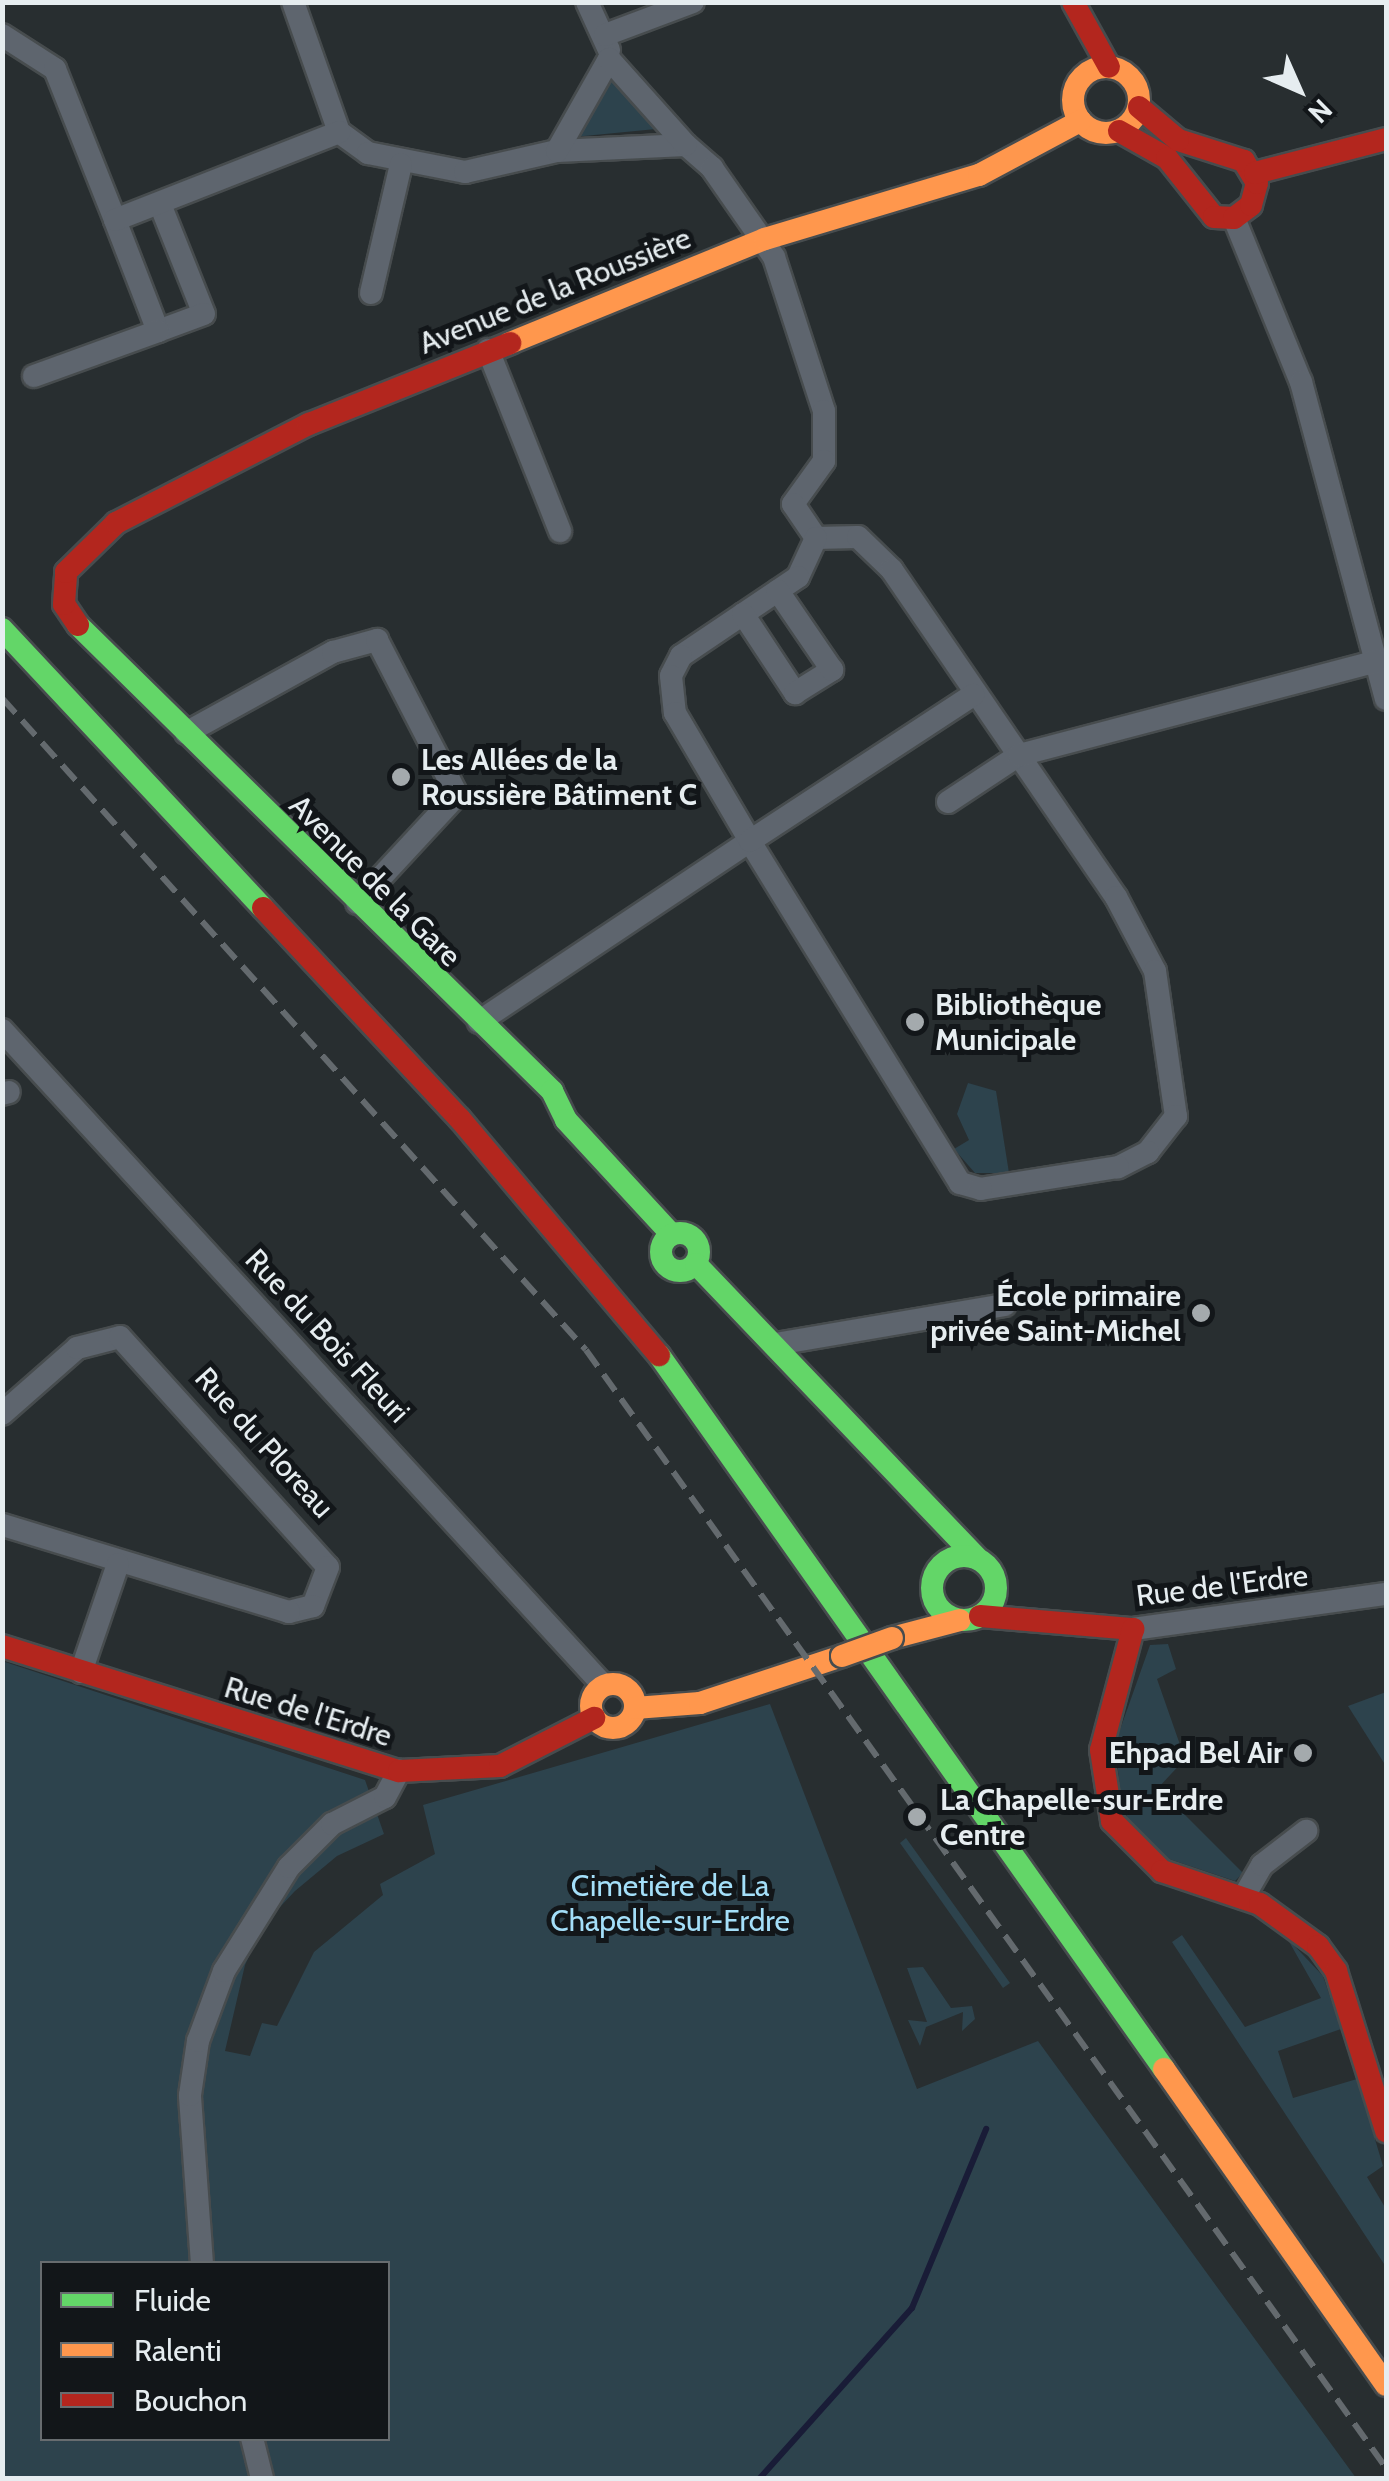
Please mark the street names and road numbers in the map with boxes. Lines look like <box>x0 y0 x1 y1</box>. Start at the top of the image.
street label: Avenue de la Roussière <box>414 220 696 362</box>
street label: Avenue de la Gare <box>282 788 468 974</box>
street label: Rue du Bois Fleuri <box>237 1242 417 1430</box>
street label: Rue du Ploreau <box>187 1360 341 1526</box>
street label: Rue de l'Erdre <box>1134 1558 1310 1614</box>
street label: Rue de l'Erdre <box>220 1670 396 1754</box>

